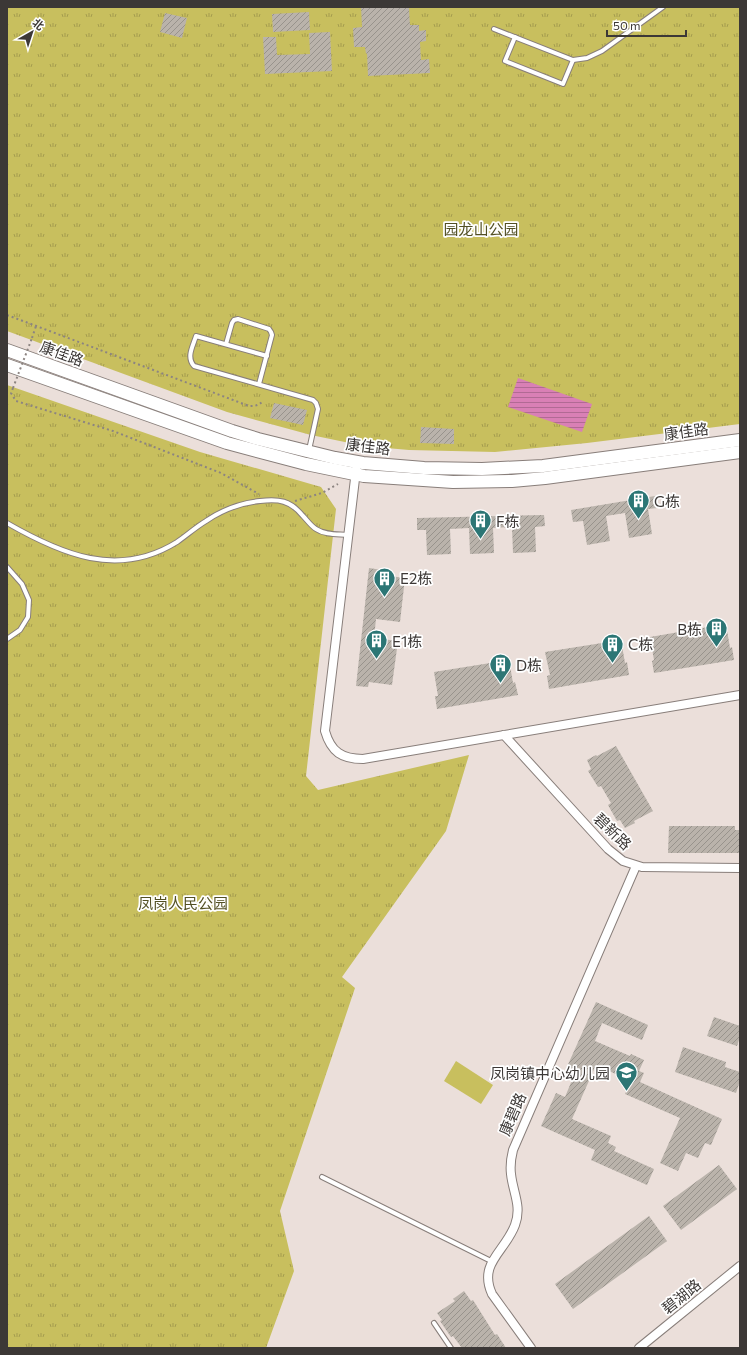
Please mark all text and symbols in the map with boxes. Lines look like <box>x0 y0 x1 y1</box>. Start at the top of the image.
north arrow <box>12 12 52 52</box>
scale bar <box>607 12 686 38</box>
text: 北 <box>30 15 47 32</box>
text: 50 m <box>613 18 641 32</box>
park label: 园龙山公园 <box>443 220 519 238</box>
street label: 康佳路 <box>38 337 86 369</box>
street label: 康佳路 <box>662 419 710 443</box>
street label: 康佳路 <box>345 434 391 458</box>
building icon: G栋 <box>625 488 651 521</box>
place label: G栋 <box>654 492 680 510</box>
building icon: F栋 <box>468 508 494 541</box>
place label: F栋 <box>496 512 520 530</box>
building icon: E2栋 <box>371 565 397 598</box>
place label: E2栋 <box>400 569 432 587</box>
building icon: B栋 <box>704 616 730 649</box>
place label: B栋 <box>677 620 702 638</box>
building icon: E1栋 <box>364 628 390 661</box>
building icon: C栋 <box>599 631 625 664</box>
place label: E1栋 <box>392 632 422 650</box>
place label: C栋 <box>628 635 653 653</box>
building icon: D栋 <box>487 652 513 685</box>
place label: D栋 <box>516 656 542 674</box>
street label: 碧新路 <box>591 809 635 853</box>
park label: 凤岗人民公园 <box>138 894 228 912</box>
school or university icon: 凤岗镇中心幼儿园 <box>613 1060 639 1093</box>
place label: 凤岗镇中心幼儿园 <box>490 1064 610 1082</box>
street label: 康碧路 <box>495 1090 529 1138</box>
street label: 碧湖路 <box>658 1275 704 1317</box>

